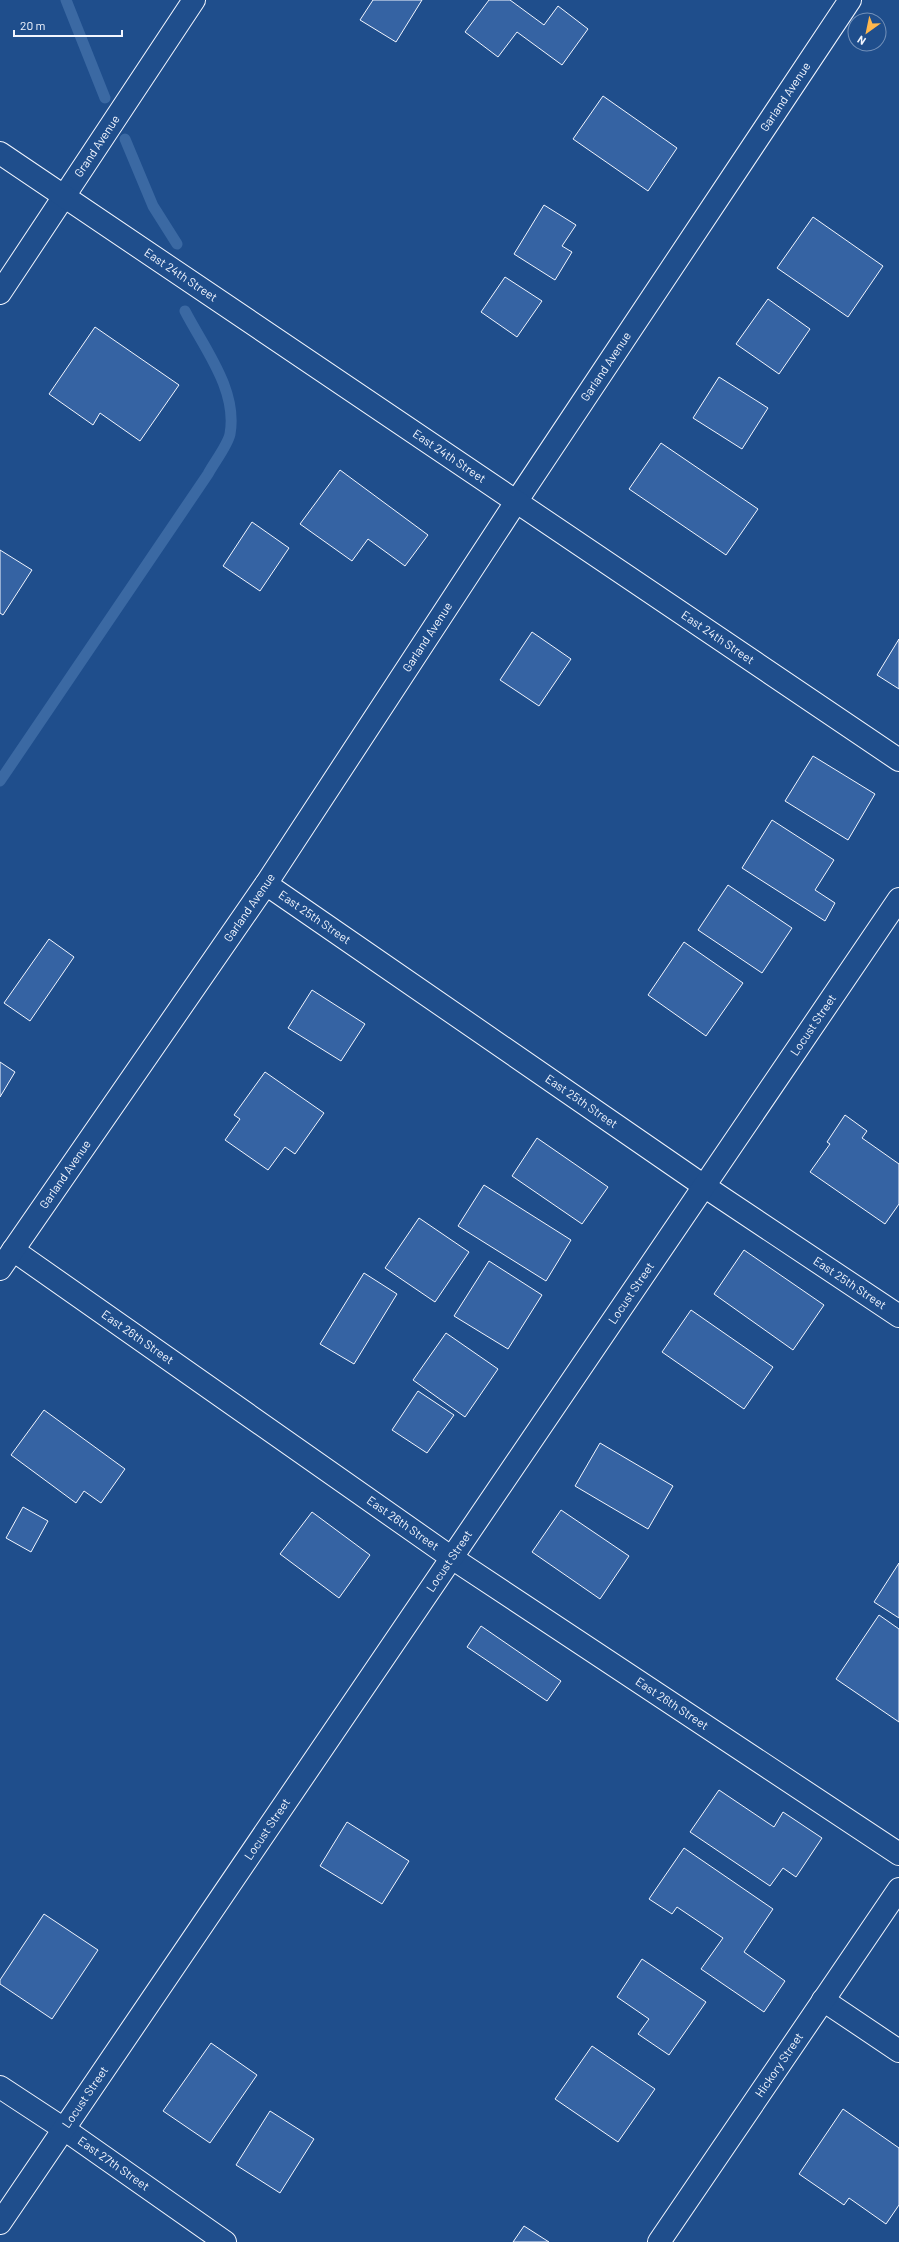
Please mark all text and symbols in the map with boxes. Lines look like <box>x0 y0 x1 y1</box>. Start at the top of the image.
scale bar <box>14 12 122 38</box>
north arrow <box>847 12 887 52</box>
text: 20 m <box>20 18 46 32</box>
text: N <box>855 33 868 48</box>
street label: Garland Avenue <box>757 59 813 134</box>
street label: Grand Avenue <box>71 112 122 179</box>
street label: East 24th Street <box>142 245 220 304</box>
street label: Garland Avenue <box>577 329 633 403</box>
street label: East 24th Street <box>411 426 489 485</box>
street label: Garland Avenue <box>399 599 455 674</box>
street label: East 24th Street <box>679 607 757 666</box>
street label: Garland Avenue <box>220 870 277 944</box>
street label: East 25th Street <box>276 887 354 946</box>
street label: Locust Street <box>787 991 838 1058</box>
street label: East 25th Street <box>543 1071 621 1130</box>
street label: Garland Avenue <box>36 1137 93 1211</box>
street label: East 25th Street <box>811 1253 889 1312</box>
street label: Locust Street <box>605 1259 656 1326</box>
street label: East 26th Street <box>99 1306 177 1367</box>
street label: East 26th Street <box>365 1493 442 1553</box>
street label: Locust Street <box>423 1527 474 1594</box>
street label: East 26th Street <box>633 1674 712 1732</box>
street label: Locust Street <box>241 1795 292 1862</box>
street label: Hickory Street <box>752 2030 805 2099</box>
street label: Locust Street <box>59 2063 110 2130</box>
street label: East 27th Street <box>76 2133 153 2193</box>

